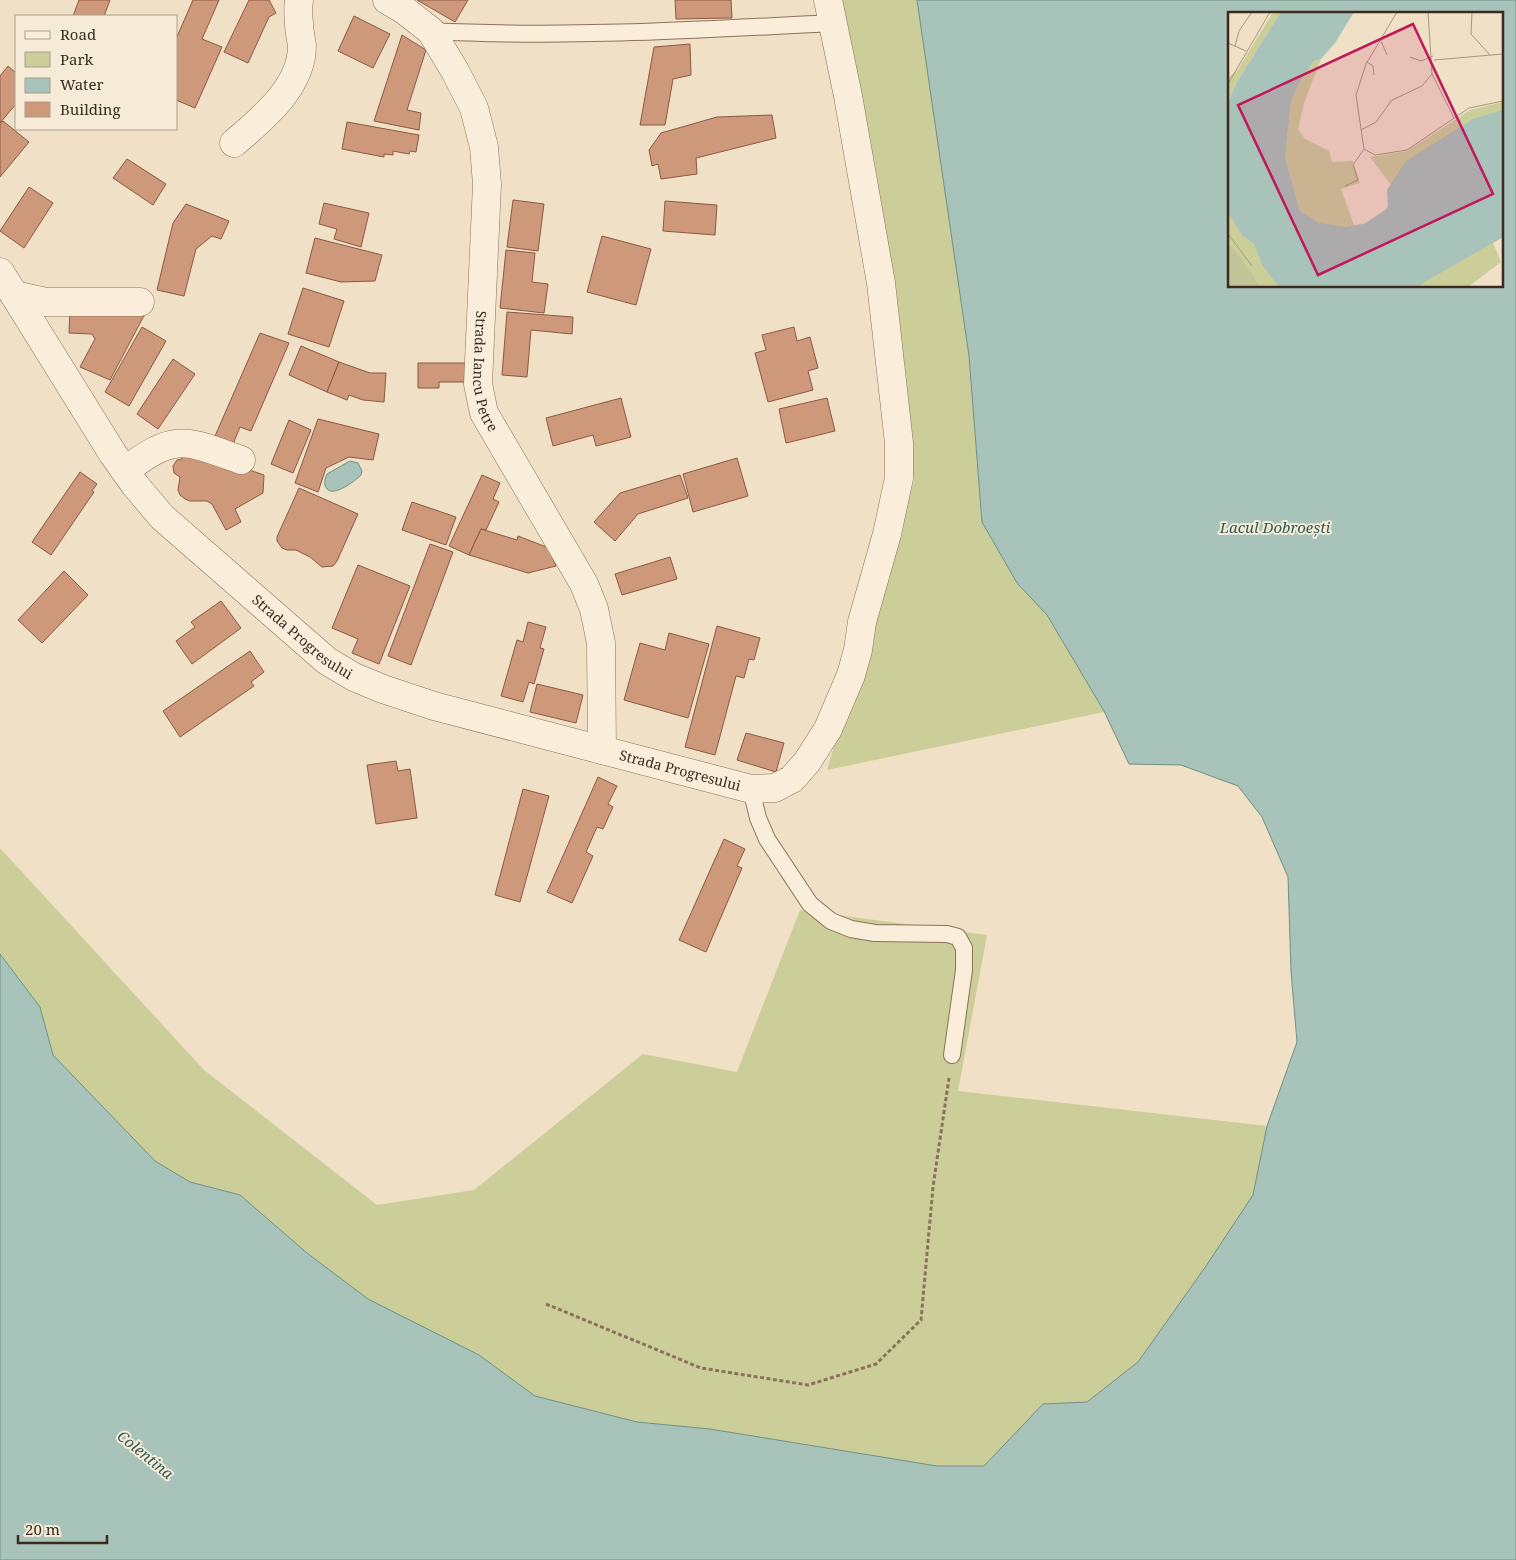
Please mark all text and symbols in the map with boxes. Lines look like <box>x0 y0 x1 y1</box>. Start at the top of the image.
inset map <box>1228 12 1504 288</box>
legend <box>15 15 178 130</box>
text: Road <box>60 24 96 44</box>
text: Park <box>60 49 94 69</box>
text: Water <box>60 74 103 94</box>
text: Building <box>60 99 121 119</box>
street label: Strada Iancu Petre <box>469 310 503 435</box>
water label: Lacul Dobroești <box>1219 517 1331 537</box>
street label: Strada Progresului <box>248 590 357 683</box>
street label: Strada Progresului <box>617 745 743 795</box>
water label: Colentina <box>113 1425 178 1483</box>
scale bar <box>18 1512 106 1544</box>
text: 20 m <box>25 1519 60 1539</box>

